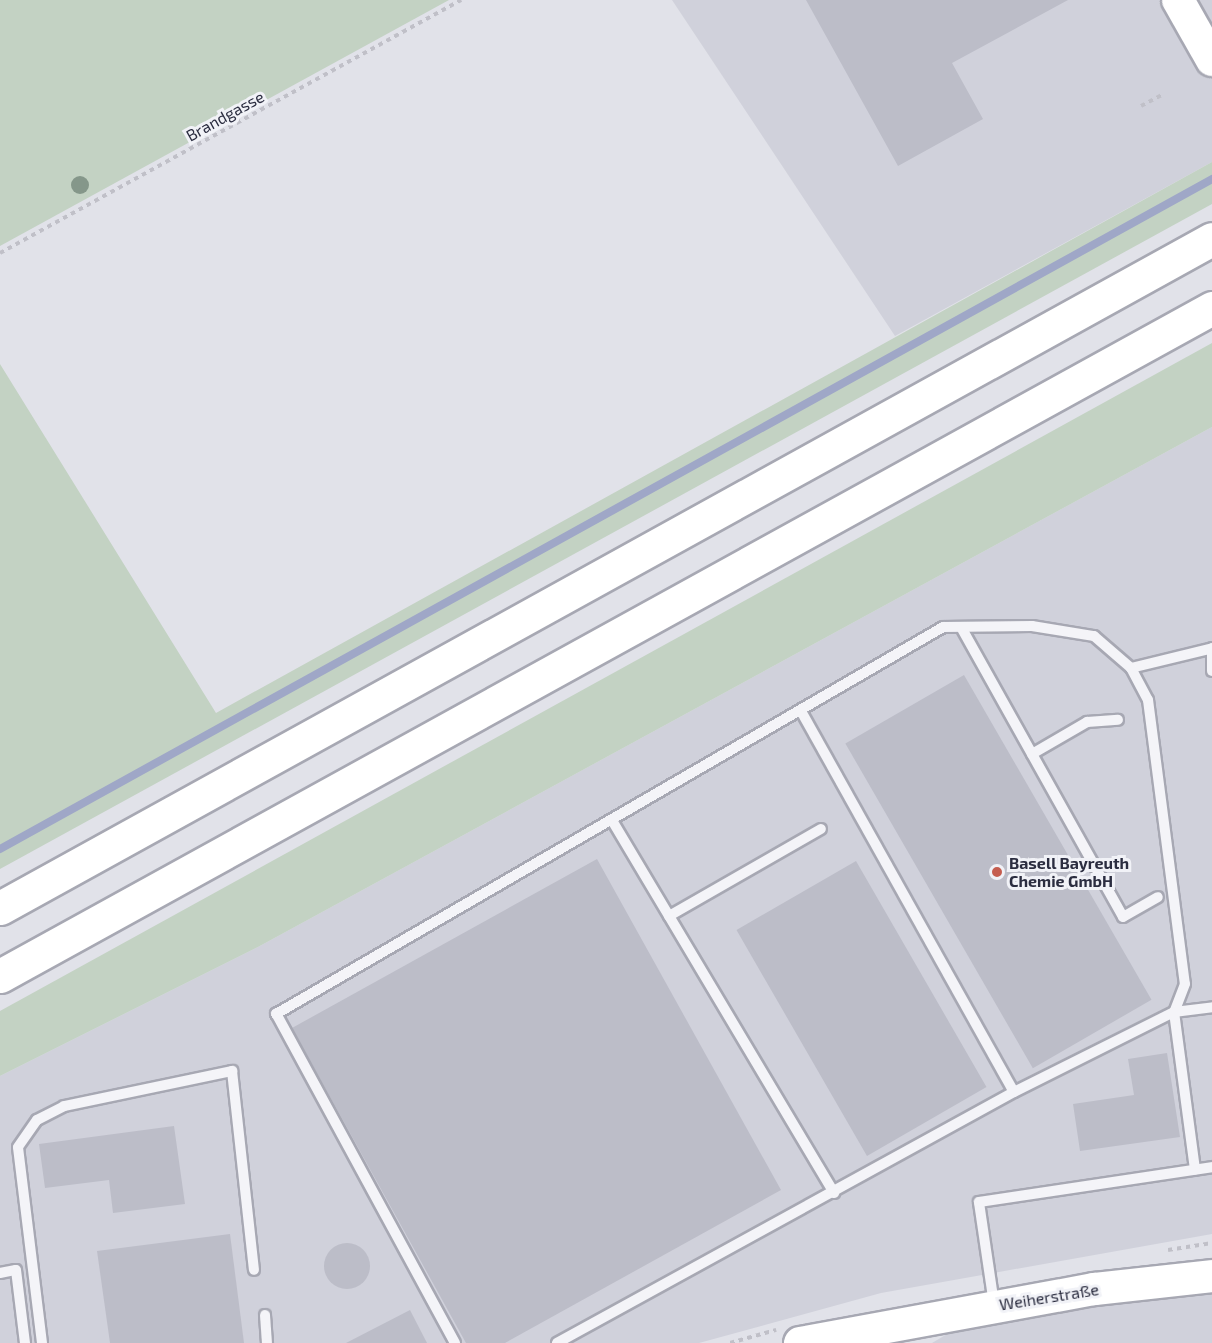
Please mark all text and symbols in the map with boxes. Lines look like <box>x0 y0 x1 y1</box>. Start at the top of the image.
street label: Brandgasse <box>183 87 267 145</box>
place label: Basell Bayreuth Chemie GmbH <box>1009 853 1130 891</box>
marker: Basell Bayreuth Chemie GmbH <box>990 865 1004 879</box>
street label: Weiherstraße <box>998 1280 1100 1314</box>

